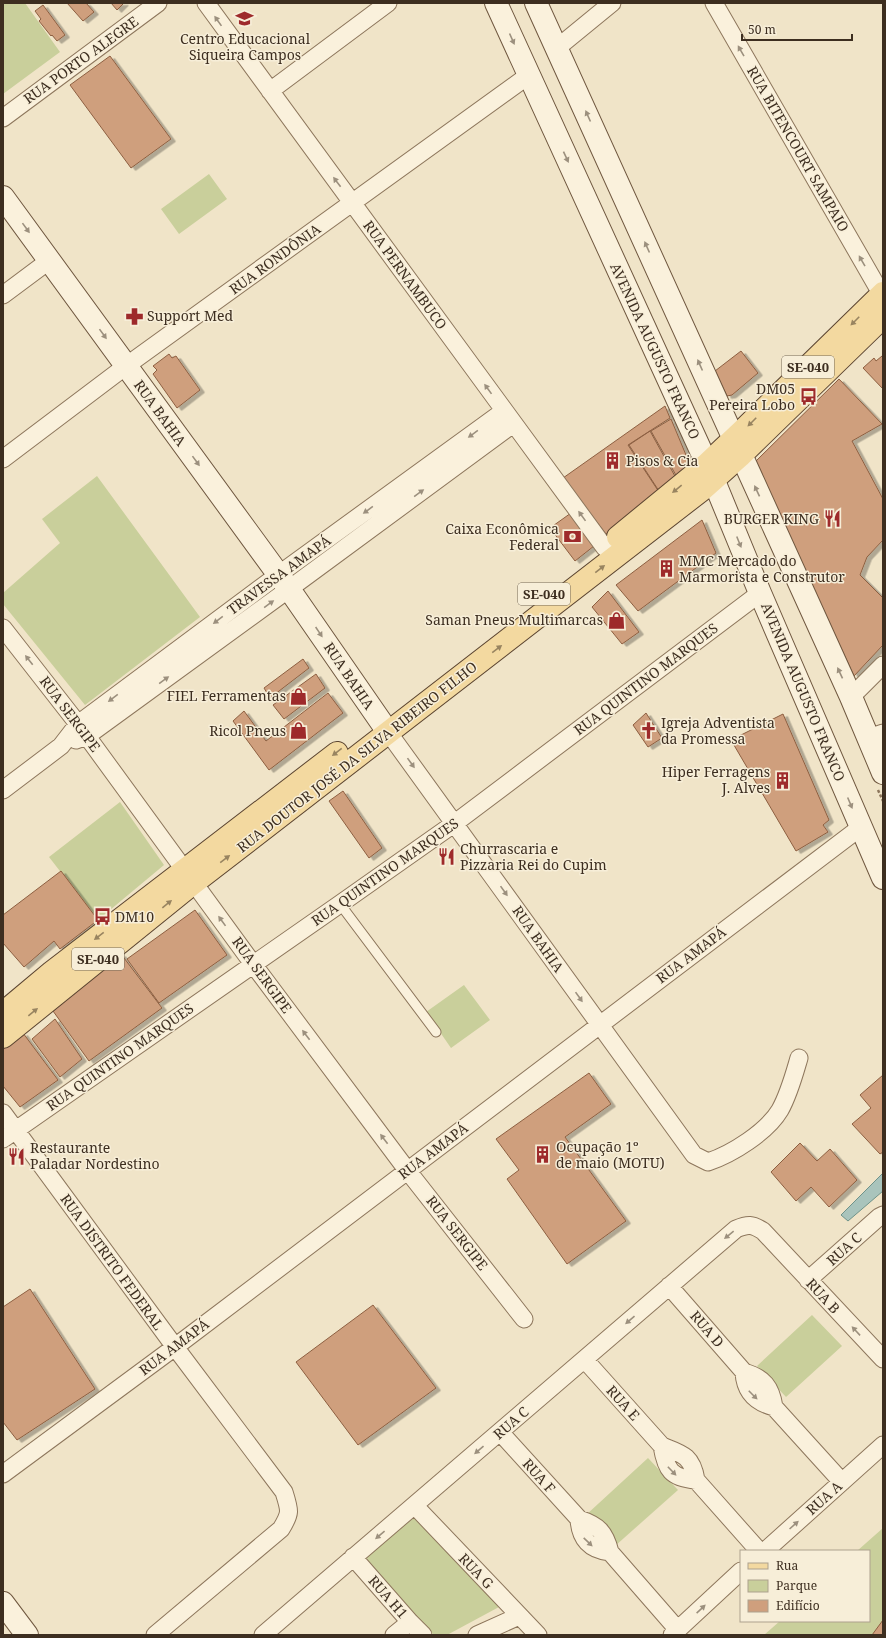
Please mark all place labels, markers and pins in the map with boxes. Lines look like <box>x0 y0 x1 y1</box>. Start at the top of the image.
school or university icon: Centro Educacional Siqueira Campos <box>235 9 255 29</box>
place label: Centro Educacional Siqueira Campos <box>180 29 311 64</box>
pharmacy icon: Support Med <box>124 306 144 326</box>
place label: Support Med <box>147 306 234 325</box>
place label: DM05 Pereira Lobo <box>709 379 795 414</box>
bus stop icon: DM05 Pereira Lobo <box>798 387 818 407</box>
building icon: Pisos & Cia <box>603 451 623 471</box>
place label: Pisos & Cia <box>626 451 698 470</box>
place label: BURGER KING <box>724 509 819 528</box>
restaurant icon: BURGER KING <box>822 509 842 529</box>
place label: Caixa Econômica Federal <box>445 519 560 554</box>
bank icon: Caixa Econômica Federal <box>562 527 582 547</box>
place label: MMC Mercado do Marmorista e Construtor <box>679 551 845 586</box>
building icon: MMC Mercado do Marmorista e Construtor <box>656 559 676 579</box>
place label: Saman Pneus Multimarcas <box>425 610 603 629</box>
shop icon: Saman Pneus Multimarcas <box>606 610 626 630</box>
place label: FIEL Ferramentas <box>167 686 286 705</box>
shop icon: FIEL Ferramentas <box>289 686 309 706</box>
place label: Igreja Adventista da Promessa <box>661 713 775 748</box>
place label: Ricol Pneus <box>209 721 286 740</box>
shop icon: Ricol Pneus <box>289 721 309 741</box>
church icon: Igreja Adventista da Promessa <box>638 721 658 741</box>
place label: Hiper Ferragens J. Alves <box>662 762 770 797</box>
building icon: Hiper Ferragens J. Alves <box>773 770 793 790</box>
place label: Churrascaria e Pizzaria Rei do Cupim <box>460 839 607 874</box>
restaurant icon: Churrascaria e Pizzaria Rei do Cupim <box>437 847 457 867</box>
bus stop icon: DM10 <box>92 907 112 927</box>
place label: DM10 <box>115 907 154 926</box>
place label: Ocupação 1º de maio (MOTU) <box>556 1137 665 1172</box>
place label: Restaurante Paladar Nordestino <box>30 1138 160 1173</box>
building icon: Ocupação 1º de maio (MOTU) <box>533 1145 553 1165</box>
restaurant icon: Restaurante Paladar Nordestino <box>7 1146 27 1166</box>

